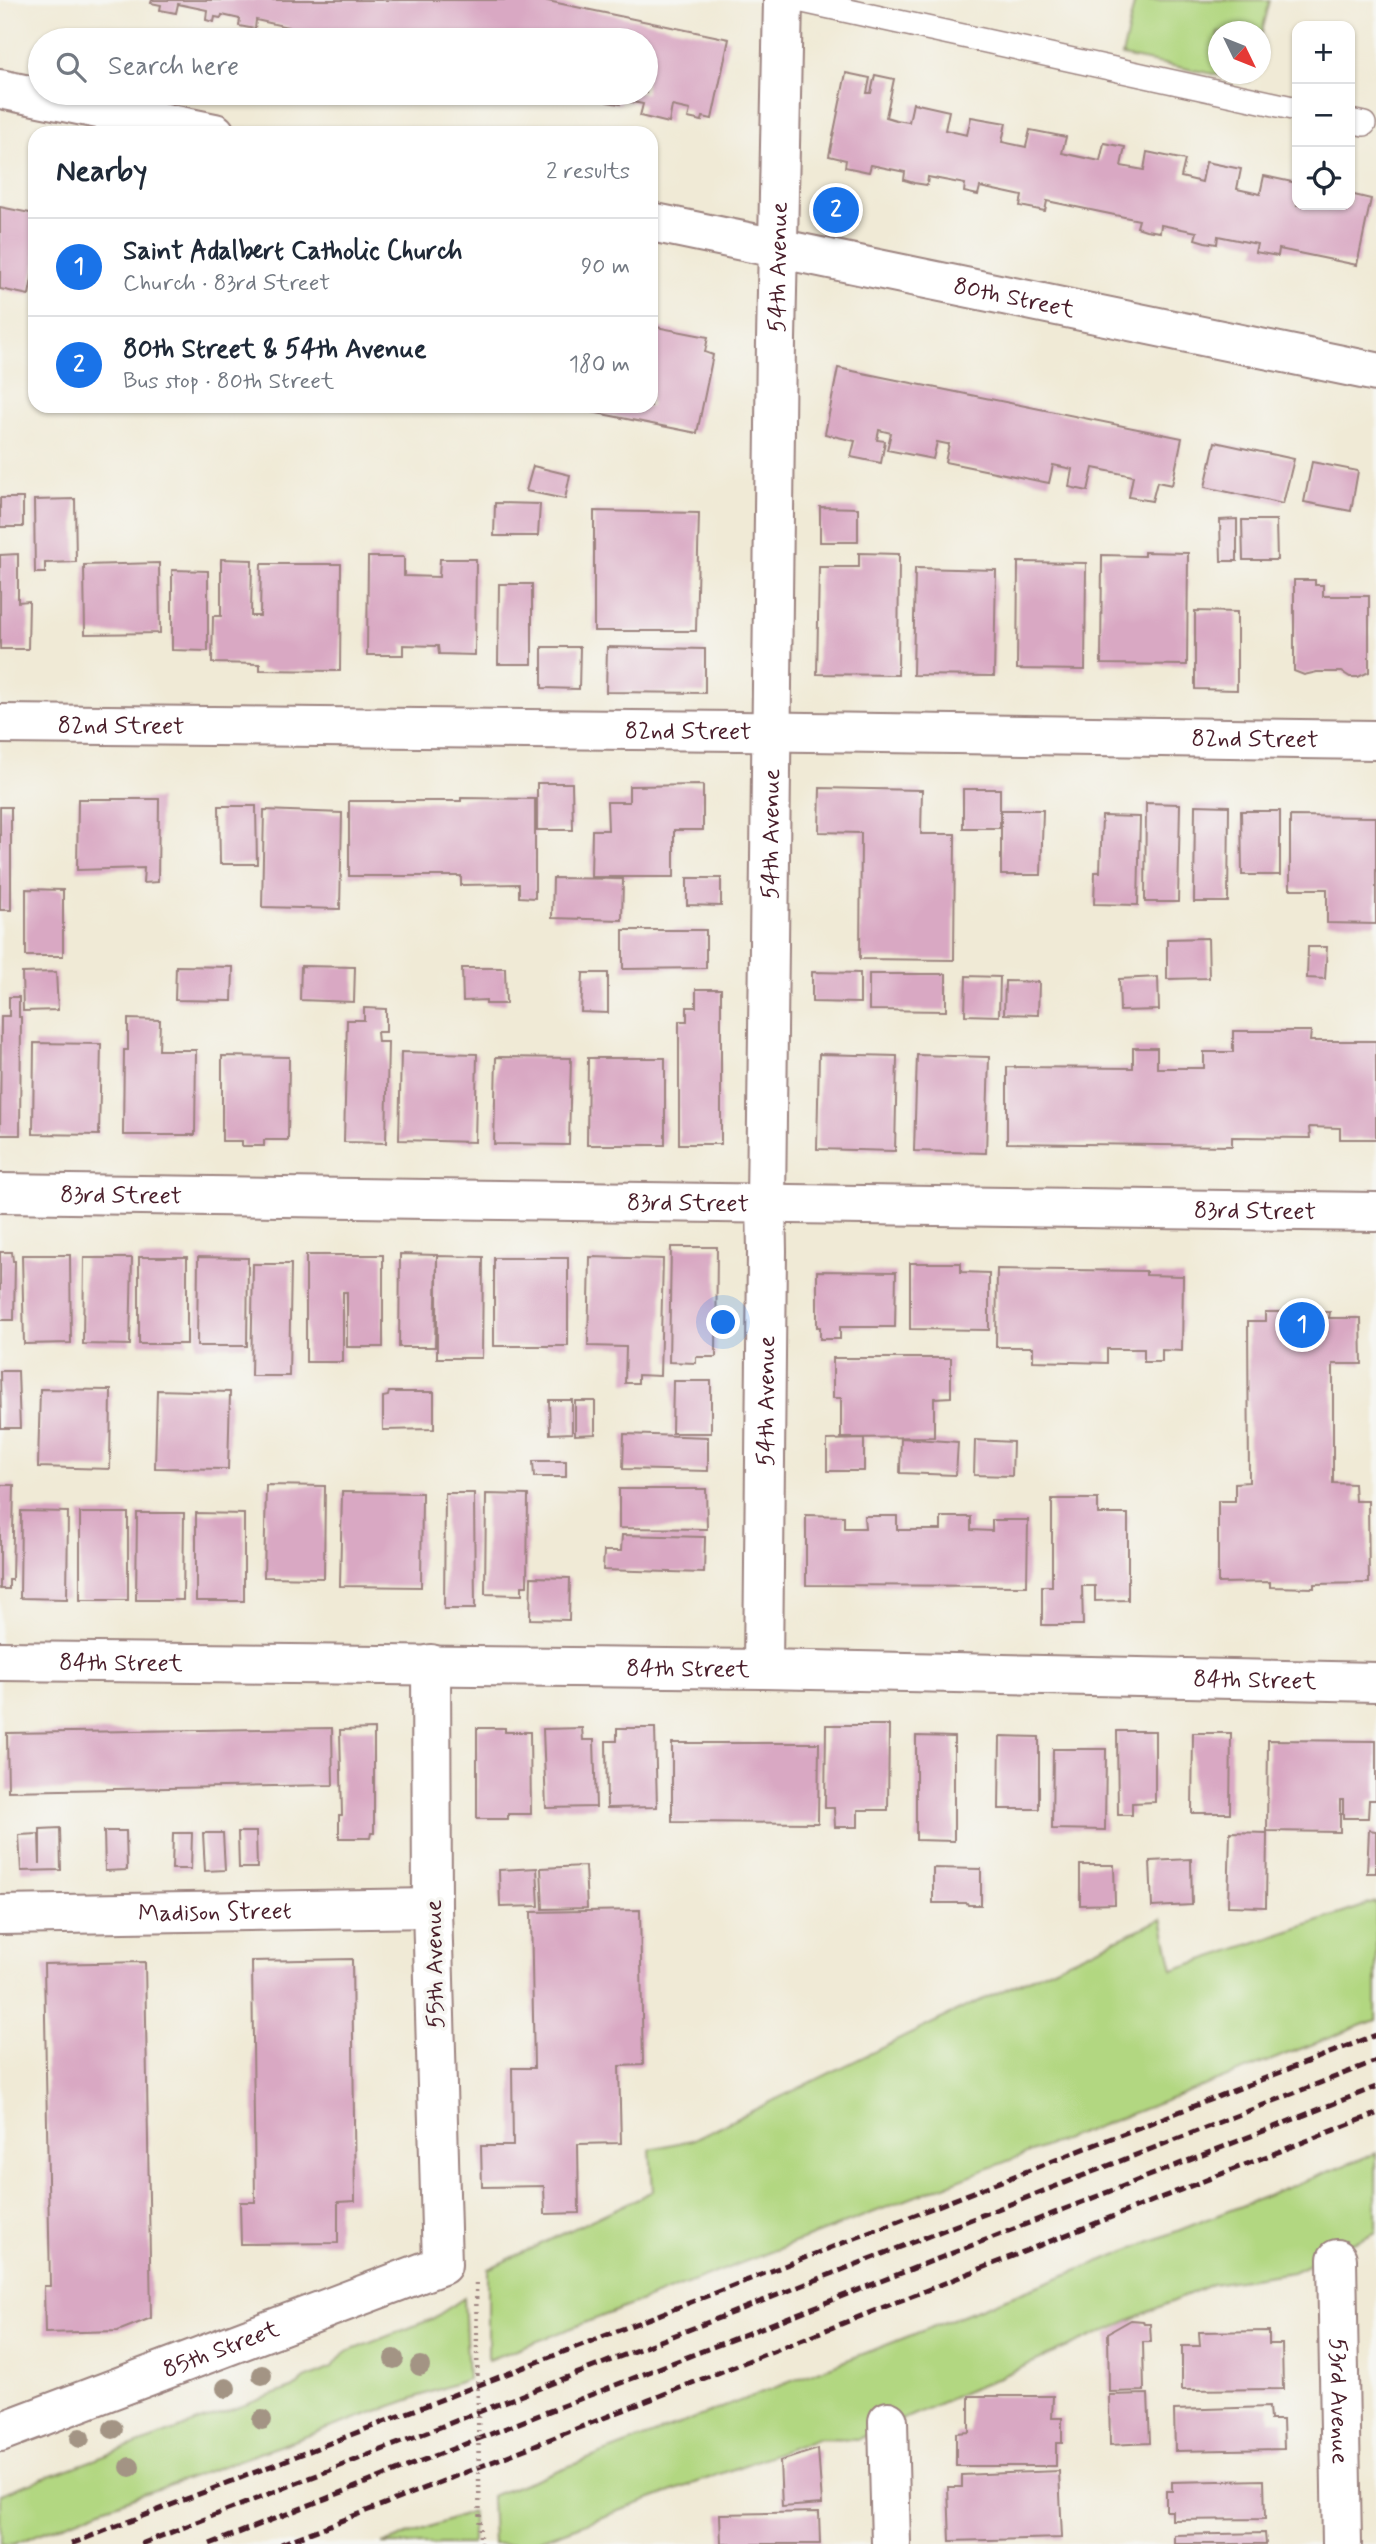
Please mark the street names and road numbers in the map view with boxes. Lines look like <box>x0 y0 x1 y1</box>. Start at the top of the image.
street label: 54th Avenue <box>762 201 796 333</box>
street label: 80th Street <box>951 271 1077 326</box>
street label: 82nd Street <box>57 711 185 743</box>
street label: 82nd Street <box>624 716 752 748</box>
street label: 82nd Street <box>1191 723 1319 756</box>
street label: 54th Avenue <box>756 768 788 900</box>
street label: 83rd Street <box>60 1180 182 1213</box>
street label: 83rd Street <box>627 1188 749 1220</box>
street label: 83rd Street <box>1194 1195 1316 1228</box>
street label: 54th Avenue <box>751 1335 783 1467</box>
street label: 84th Street <box>59 1648 183 1680</box>
street label: 84th Street <box>626 1654 750 1686</box>
street label: 84th Street <box>1193 1664 1317 1698</box>
street label: Madison Street <box>138 1896 292 1930</box>
street label: 55th Avenue <box>419 1899 452 2029</box>
street label: 85th Street <box>159 2314 284 2386</box>
street label: 53rd Avenue <box>1321 2337 1355 2465</box>

